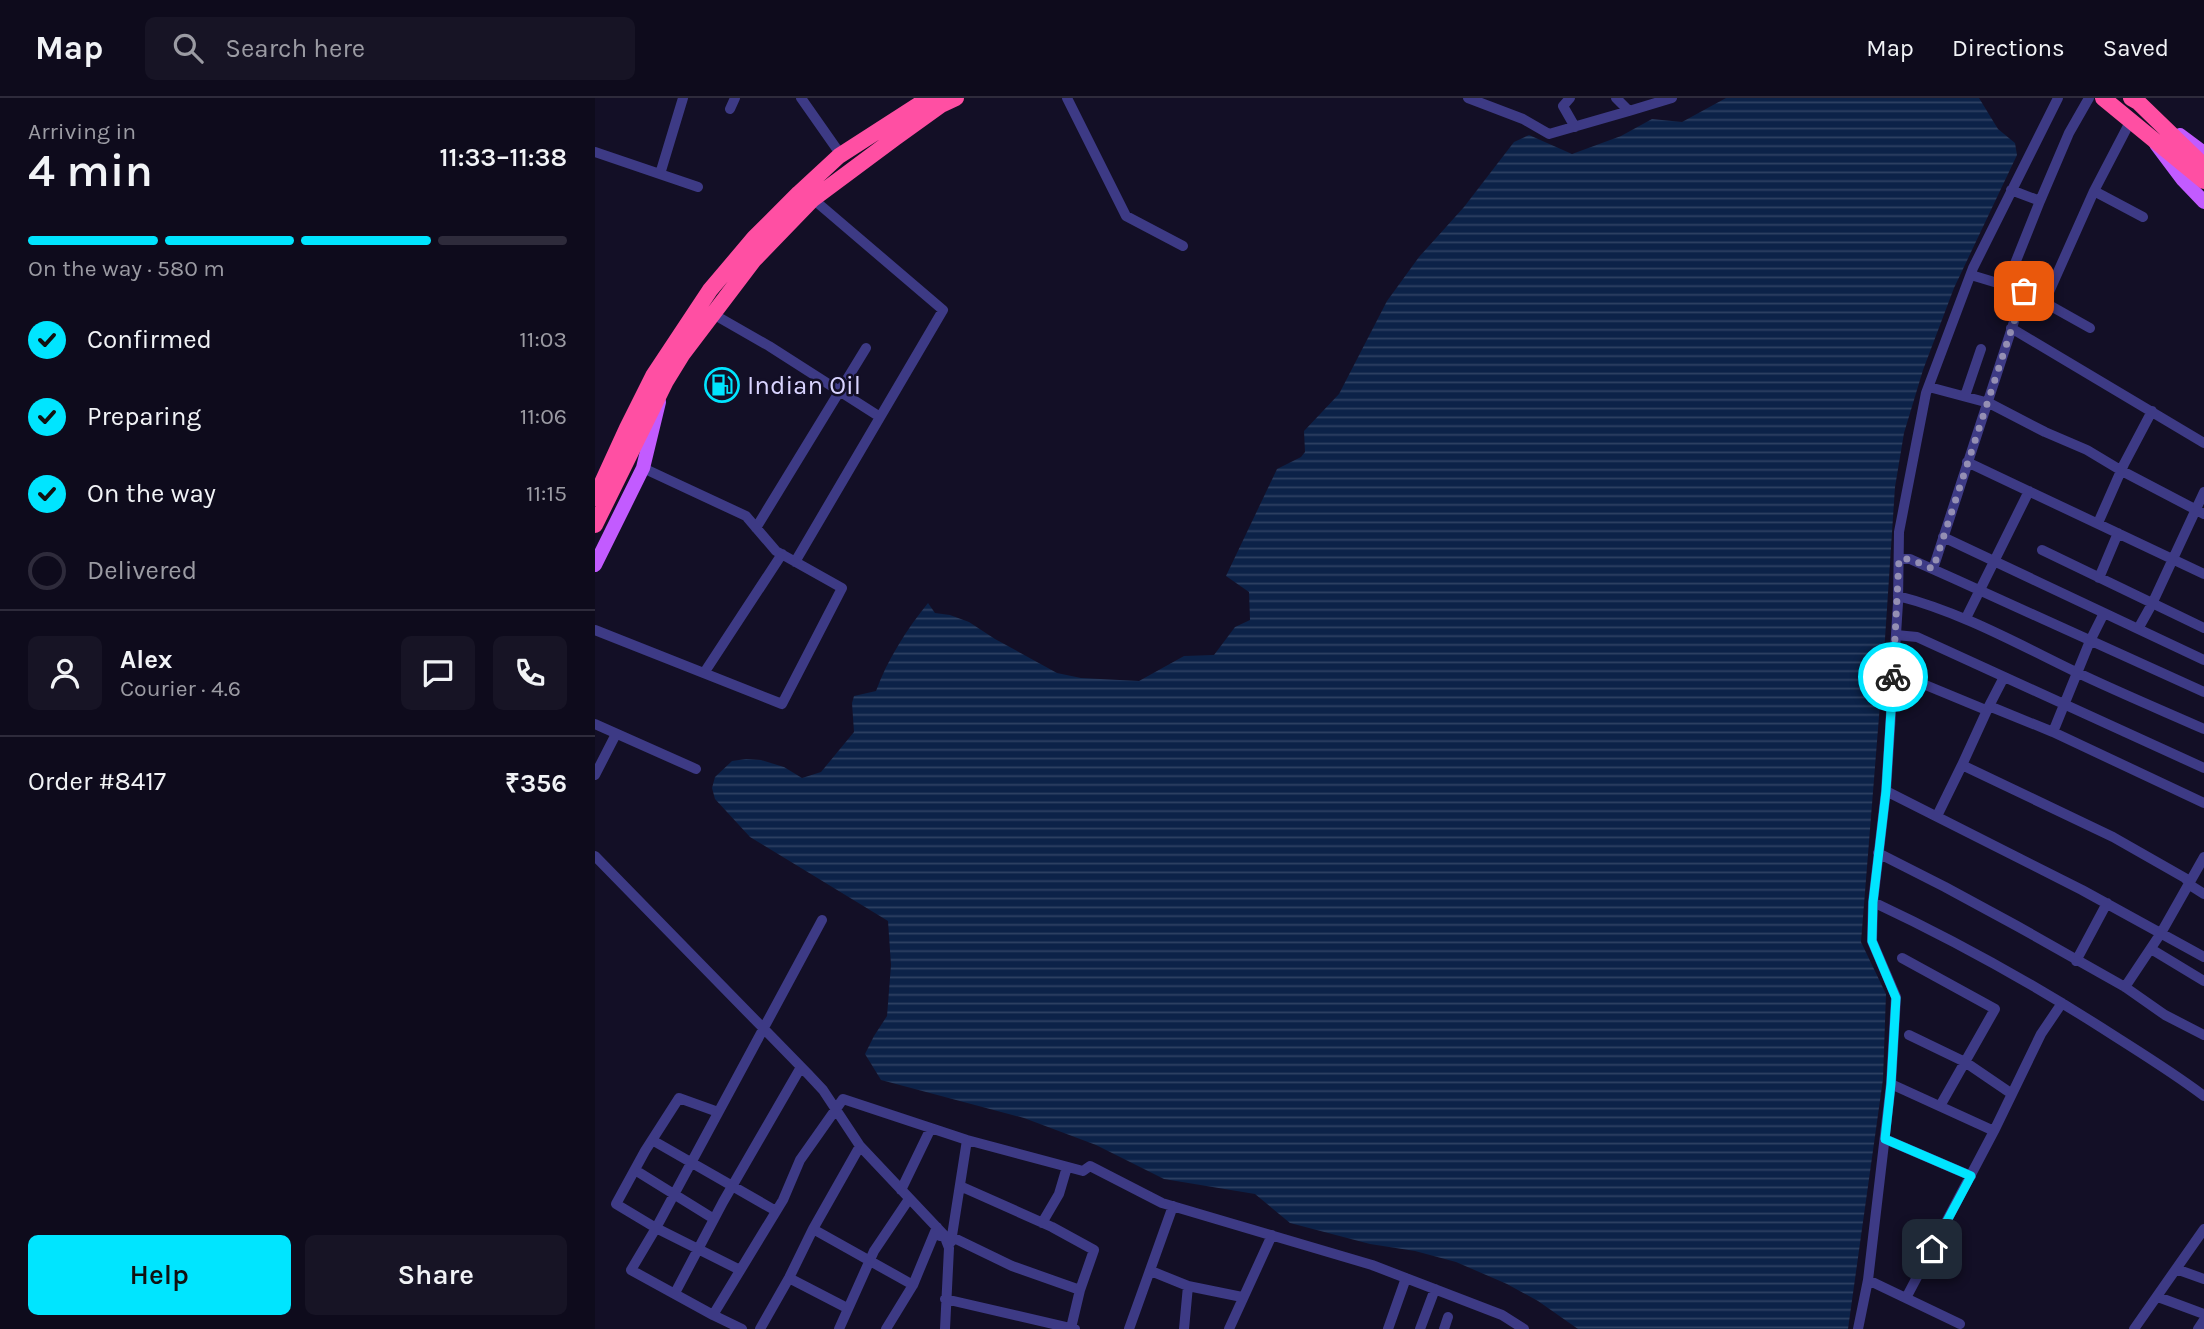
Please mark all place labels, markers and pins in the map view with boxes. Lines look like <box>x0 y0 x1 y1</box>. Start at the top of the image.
pin <box>1994 261 2054 321</box>
fuel station icon: Indian Oil <box>703 366 741 404</box>
place label: Indian Oil <box>747 370 861 401</box>
pin <box>1902 1219 1962 1279</box>

